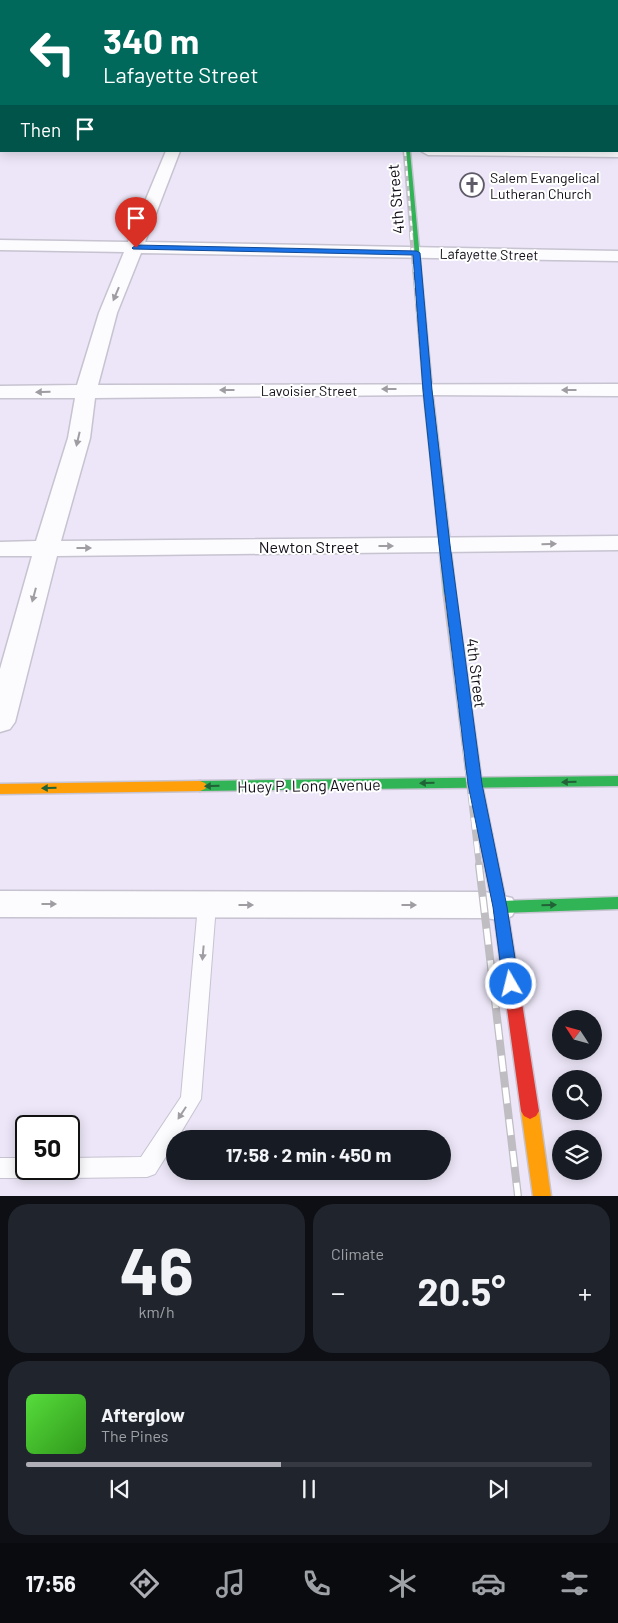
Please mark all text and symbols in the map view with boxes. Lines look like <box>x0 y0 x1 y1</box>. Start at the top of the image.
text: 340 m <box>103 19 199 61</box>
icon: left <box>20 20 85 85</box>
text: Lafayette Street <box>103 61 258 87</box>
icon: arrive <box>71 115 99 143</box>
text: Then <box>20 118 61 141</box>
street label: 4th Street <box>382 163 408 235</box>
place label: Salem Evangelical Lutheran Church <box>490 169 599 202</box>
church icon: Salem Evangelical Lutheran Church <box>459 172 485 198</box>
pin <box>115 197 157 248</box>
icon: arrive <box>122 204 150 232</box>
street label: Lafayette Street <box>439 245 539 263</box>
one-way arrow <box>112 287 120 301</box>
street label: Lavoisier Street <box>261 382 357 399</box>
one-way arrow <box>381 385 397 393</box>
one-way arrow <box>219 386 235 394</box>
one-way arrow <box>561 386 577 394</box>
one-way arrow <box>35 388 51 396</box>
one-way arrow <box>74 432 82 447</box>
street label: Newton Street <box>259 537 359 556</box>
one-way arrow <box>541 540 557 548</box>
one-way arrow <box>378 542 394 550</box>
one-way arrow <box>76 544 92 552</box>
one-way arrow <box>30 588 38 603</box>
street label: 4th Street <box>463 637 491 709</box>
street label: Huey P. Long Avenue <box>237 774 381 796</box>
one-way arrow <box>561 778 577 786</box>
one-way arrow <box>418 779 434 787</box>
one-way arrow <box>203 782 219 790</box>
one-way arrow <box>41 785 57 793</box>
one-way arrow <box>41 900 57 908</box>
one-way arrow <box>238 901 254 909</box>
one-way arrow <box>401 901 417 909</box>
one-way arrow <box>541 901 557 909</box>
one-way arrow <box>199 945 207 961</box>
position arrow <box>484 957 536 1009</box>
north arrow <box>552 1010 602 1060</box>
map controls <box>552 1010 602 1180</box>
button: search <box>552 1070 602 1120</box>
one-way arrow <box>177 1106 187 1119</box>
speed limit sign: 50 <box>15 1115 80 1180</box>
button: layers <box>552 1130 602 1180</box>
text: 17:58 · 2 min · 450 m <box>226 1143 391 1166</box>
text: 46 <box>119 1230 194 1308</box>
text: Climate <box>331 1244 384 1263</box>
text: 20.5° <box>418 1268 505 1314</box>
text: − <box>331 1275 345 1309</box>
text: + <box>578 1275 592 1309</box>
text: km/h <box>138 1302 175 1321</box>
text: Afterglow <box>101 1403 185 1426</box>
text: The Pines <box>101 1426 169 1445</box>
icon: previous <box>106 1475 134 1503</box>
icon: pause <box>295 1475 323 1503</box>
icon: next <box>484 1475 512 1503</box>
icon: directions <box>127 1566 162 1601</box>
icon: music <box>213 1566 248 1601</box>
icon: phone <box>299 1566 334 1601</box>
icon: climate <box>385 1566 420 1601</box>
icon: car <box>471 1566 506 1601</box>
icon: filters <box>557 1566 592 1601</box>
text: 17:56 <box>26 1570 76 1596</box>

